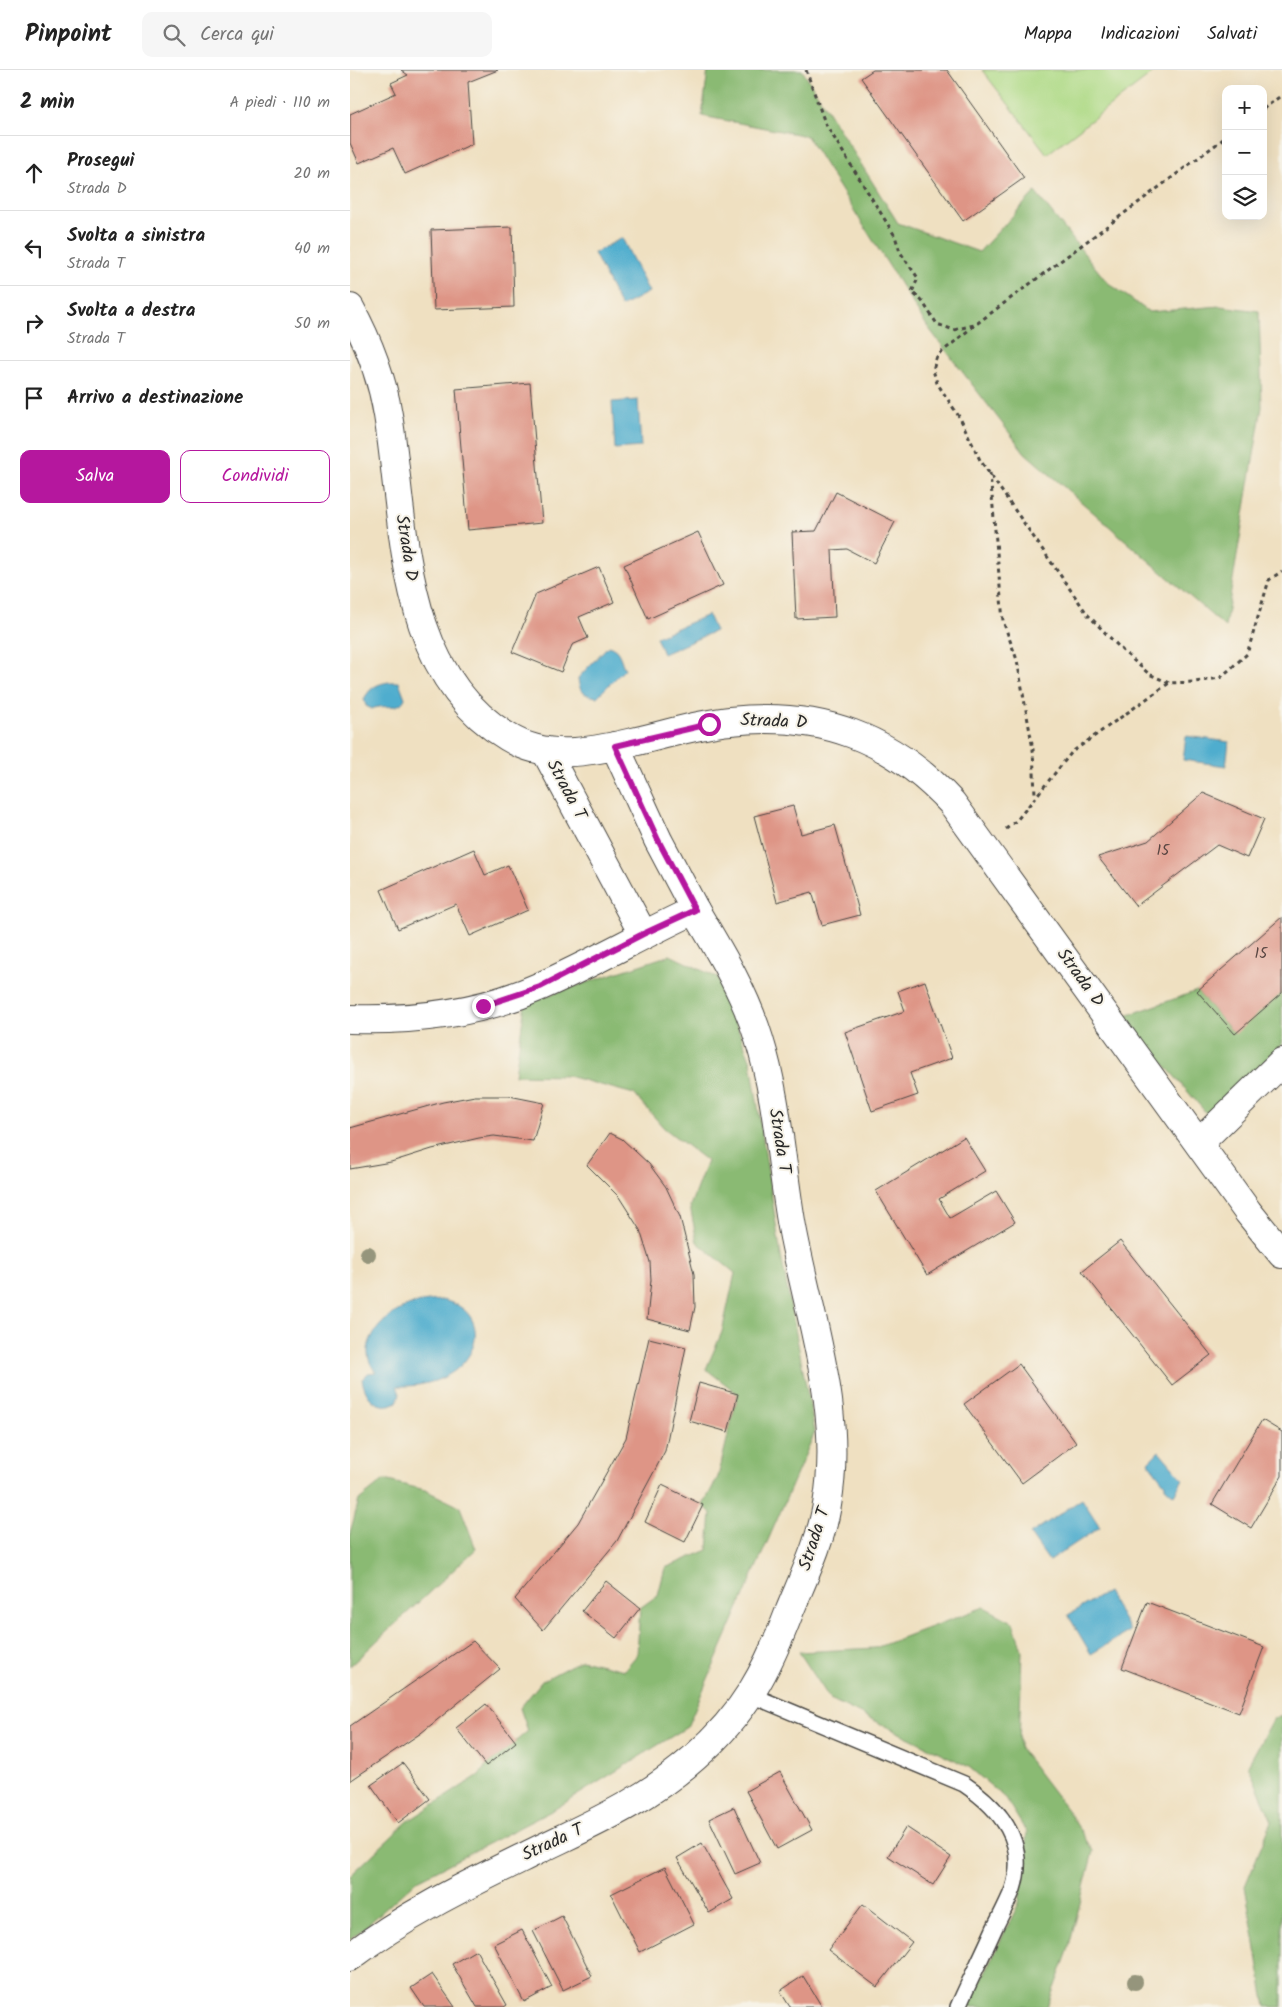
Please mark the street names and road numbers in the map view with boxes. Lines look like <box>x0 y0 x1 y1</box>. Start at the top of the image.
street label: Strada D <box>386 513 426 584</box>
street label: Strada D <box>740 706 808 738</box>
street label: Strada T <box>538 754 595 827</box>
street label: Strada D <box>1049 942 1112 1014</box>
street label: Strada T <box>760 1107 799 1177</box>
street label: Strada T <box>791 1502 839 1574</box>
street label: Strada T <box>517 1816 590 1870</box>

